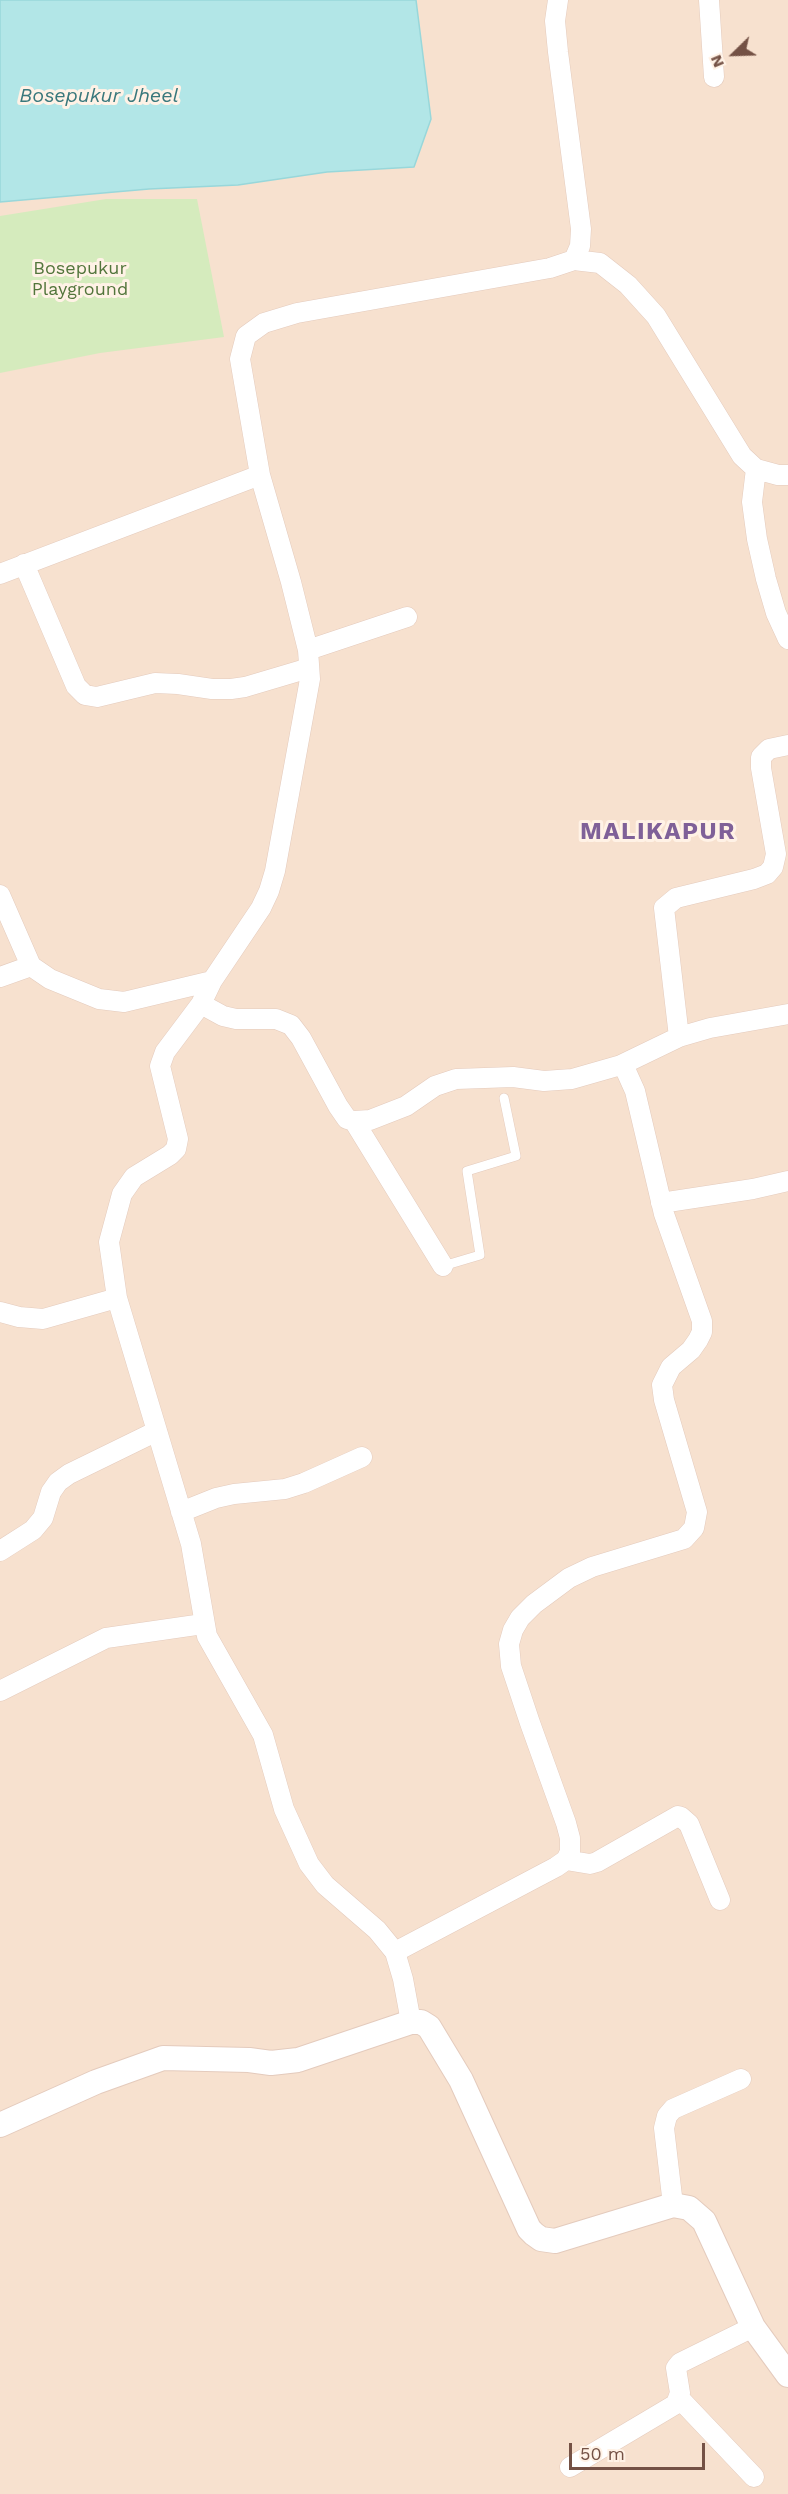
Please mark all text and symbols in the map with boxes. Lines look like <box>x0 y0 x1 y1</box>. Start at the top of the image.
north arrow <box>704 24 764 84</box>
text: N <box>706 52 728 70</box>
water label: Bosepukur Jheel <box>19 84 179 108</box>
park label: Bosepukur Playground <box>32 258 128 300</box>
district label: MALIKAPUR <box>580 818 736 846</box>
scale bar <box>572 2431 708 2469</box>
text: 50 m <box>580 2443 625 2464</box>

